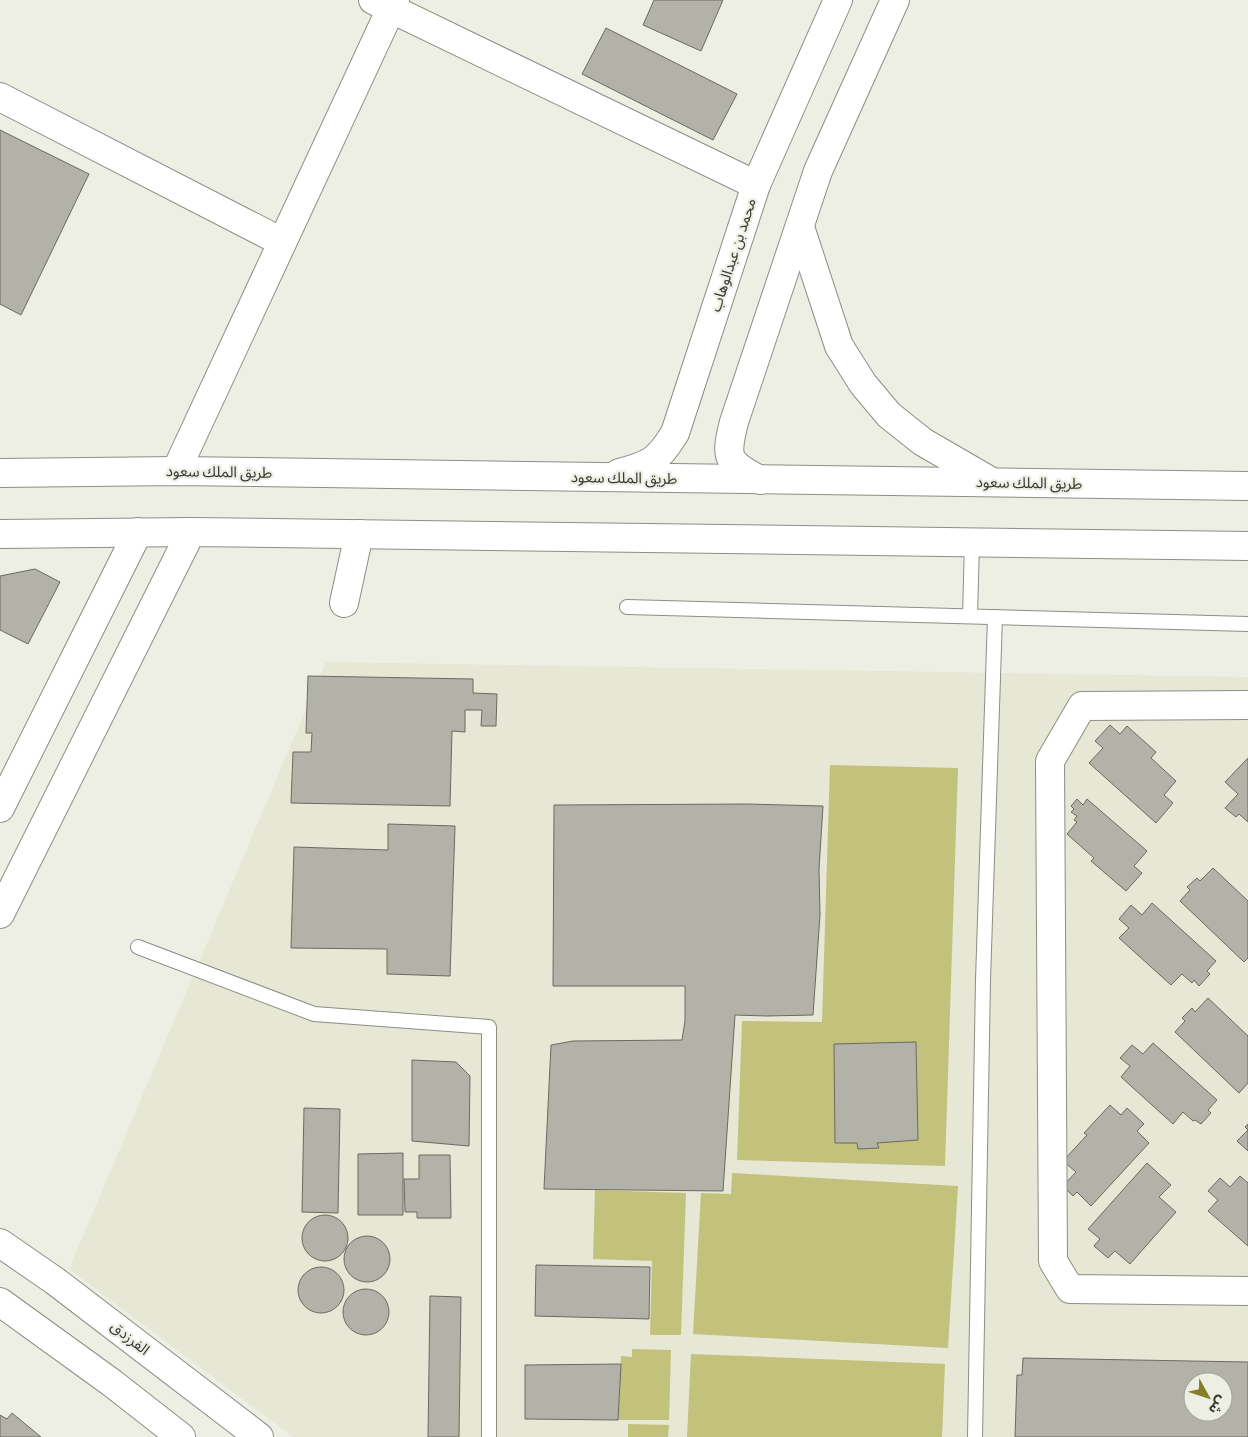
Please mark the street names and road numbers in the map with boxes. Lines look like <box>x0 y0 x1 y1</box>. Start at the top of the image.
street label: محمد بن عبدالوهاب <box>704 195 761 314</box>
street label: طريق الملك سعود <box>166 460 272 483</box>
street label: طريق الملك سعود <box>571 466 677 489</box>
street label: طريق الملك سعود <box>976 471 1082 494</box>
street label: الفرزدق <box>106 1316 154 1360</box>

